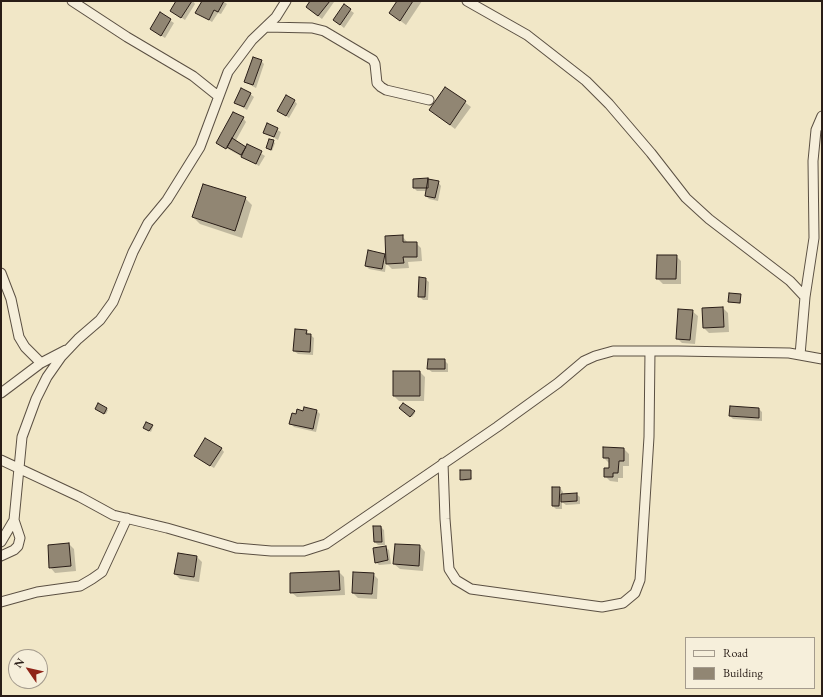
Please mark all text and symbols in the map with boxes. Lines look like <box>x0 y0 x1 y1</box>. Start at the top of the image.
legend <box>685 637 815 689</box>
text: Road <box>723 645 748 661</box>
north arrow <box>8 649 48 689</box>
text: N <box>11 655 27 670</box>
text: Building <box>723 665 763 681</box>

